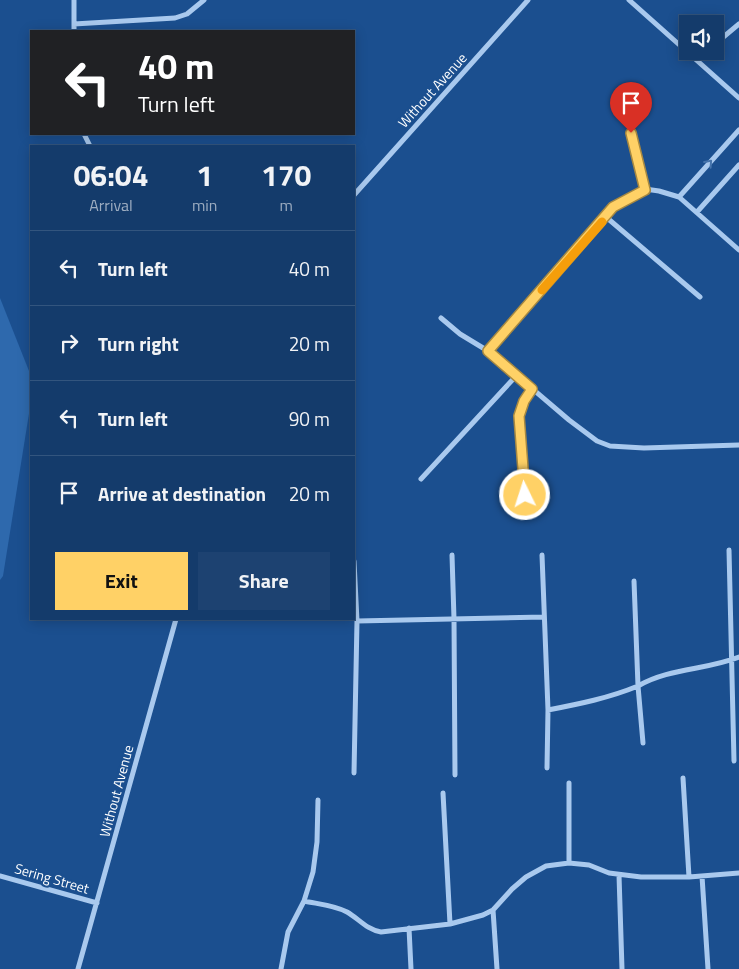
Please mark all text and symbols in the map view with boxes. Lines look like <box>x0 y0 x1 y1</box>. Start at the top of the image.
map controls <box>679 15 724 60</box>
button: sound <box>679 15 724 60</box>
text: 40 m <box>138 39 214 93</box>
street label: Without Avenue <box>393 48 471 132</box>
icon: left <box>55 50 120 115</box>
pin <box>610 82 652 133</box>
text: Turn left <box>138 87 215 121</box>
icon: arrive <box>617 89 645 117</box>
text: 06:04 <box>74 152 148 198</box>
text: 1 <box>196 152 213 198</box>
text: 170 <box>261 152 311 198</box>
one-way arrow <box>703 160 712 169</box>
text: Arrival <box>89 193 133 217</box>
text: min <box>192 193 217 217</box>
text: m <box>280 193 293 217</box>
icon: left <box>55 254 83 282</box>
text: Turn left <box>98 254 168 283</box>
text: 40 m <box>289 254 330 283</box>
icon: right <box>55 329 83 357</box>
text: Turn right <box>98 329 179 358</box>
text: 20 m <box>289 329 330 358</box>
icon: left <box>55 404 83 432</box>
text: Turn left <box>98 404 168 433</box>
text: 90 m <box>289 404 330 433</box>
position arrow <box>498 468 550 520</box>
icon: arrive <box>55 479 83 507</box>
text: Arrive at destination <box>98 479 266 508</box>
text: 20 m <box>289 479 330 508</box>
button: Exit <box>55 552 188 610</box>
button: Share <box>198 552 330 610</box>
street label: Without Avenue <box>94 743 138 839</box>
street label: Sering Street <box>12 857 92 899</box>

